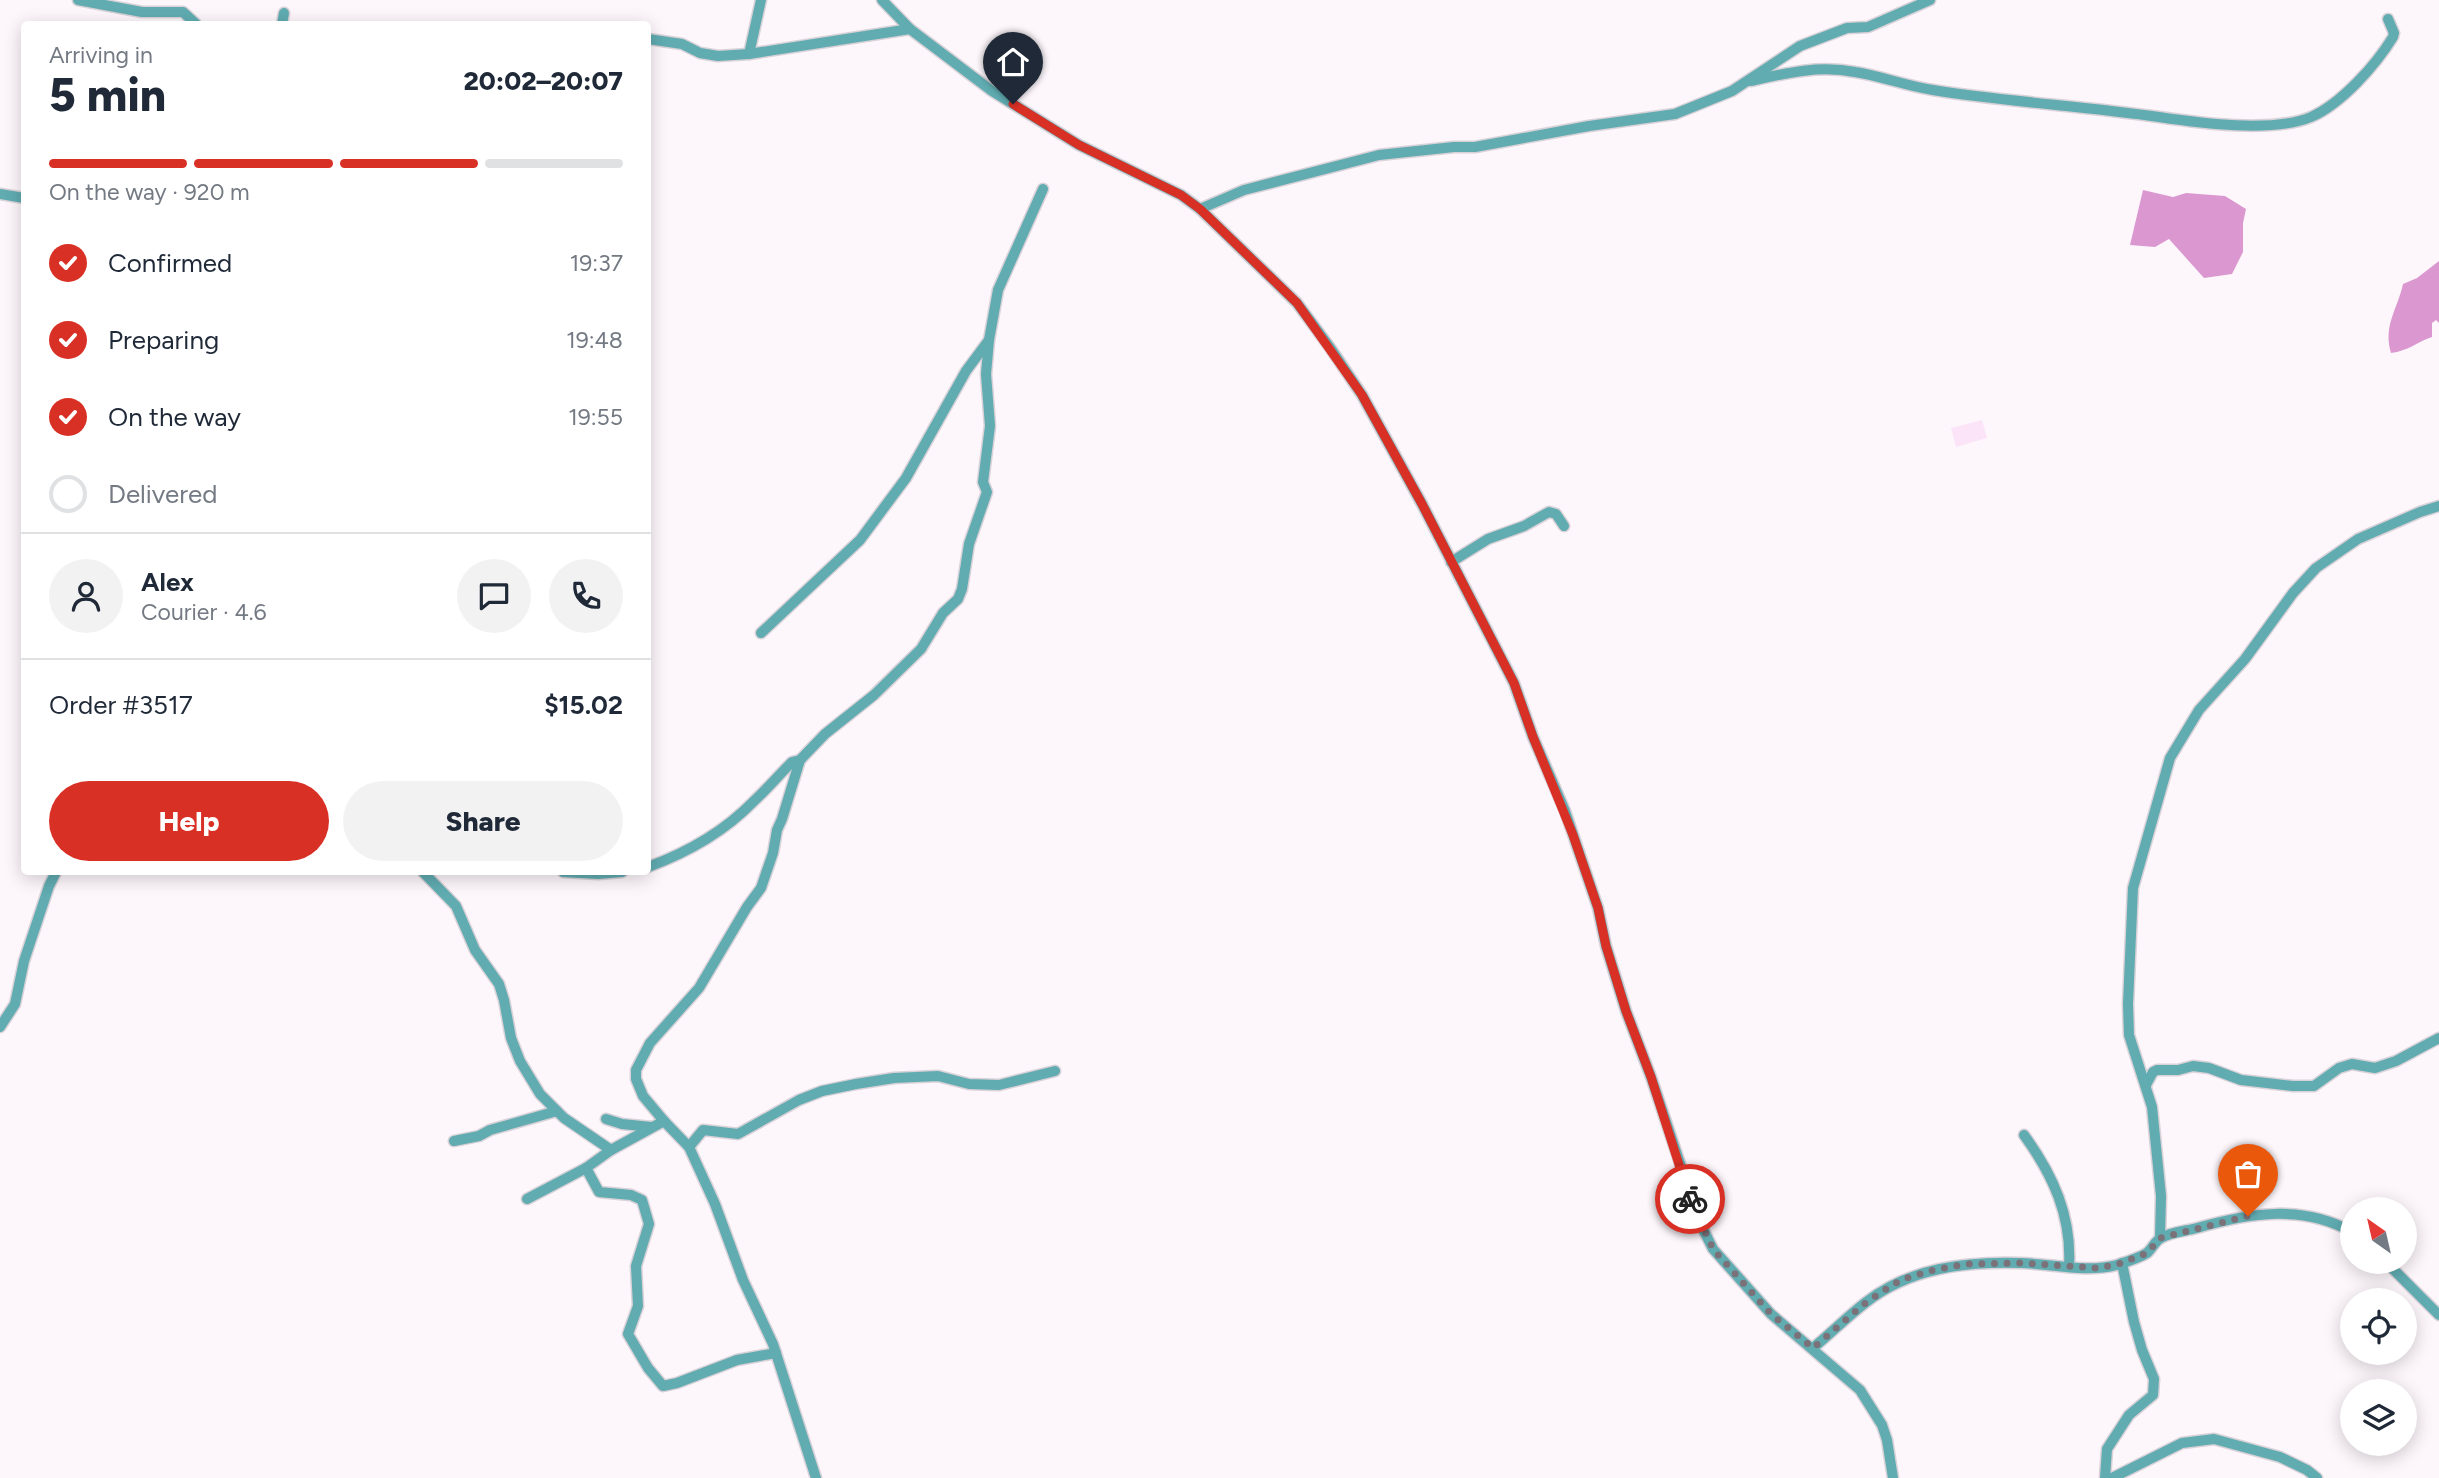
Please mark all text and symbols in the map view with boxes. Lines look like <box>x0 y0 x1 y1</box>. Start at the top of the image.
pin <box>983 32 1043 104</box>
text: Arriving in <box>49 41 153 69</box>
icon: home <box>994 43 1032 81</box>
text: 20:02–20:07 <box>464 65 623 97</box>
text: 5 min <box>49 67 166 123</box>
text: On the way · 920 m <box>49 178 250 206</box>
icon: check <box>49 244 87 282</box>
text: Confirmed <box>108 247 232 279</box>
text: 19:37 <box>570 249 623 277</box>
icon: check <box>49 321 87 359</box>
text: Preparing <box>108 324 219 356</box>
text: 19:48 <box>566 326 623 354</box>
icon: check <box>49 398 87 436</box>
text: On the way <box>108 401 241 433</box>
text: 19:55 <box>568 403 623 431</box>
text: Delivered <box>108 478 217 510</box>
button: person <box>49 559 123 633</box>
button: chat <box>457 559 531 633</box>
button: phone <box>549 559 623 633</box>
text: Alex <box>141 566 194 598</box>
text: Courier · 4.6 <box>141 598 267 626</box>
text: Order #3517 <box>49 689 193 721</box>
text: $15.02 <box>544 689 623 721</box>
button: Help <box>49 781 329 861</box>
button: Share <box>343 781 623 861</box>
pin <box>2218 1144 2278 1216</box>
icon: bag <box>2229 1155 2267 1193</box>
courier <box>1655 1164 1725 1234</box>
icon: bike <box>1671 1180 1709 1218</box>
north arrow <box>2340 1197 2417 1274</box>
map controls <box>2340 1197 2417 1456</box>
button: locate <box>2340 1288 2417 1365</box>
button: layers <box>2340 1379 2417 1456</box>

